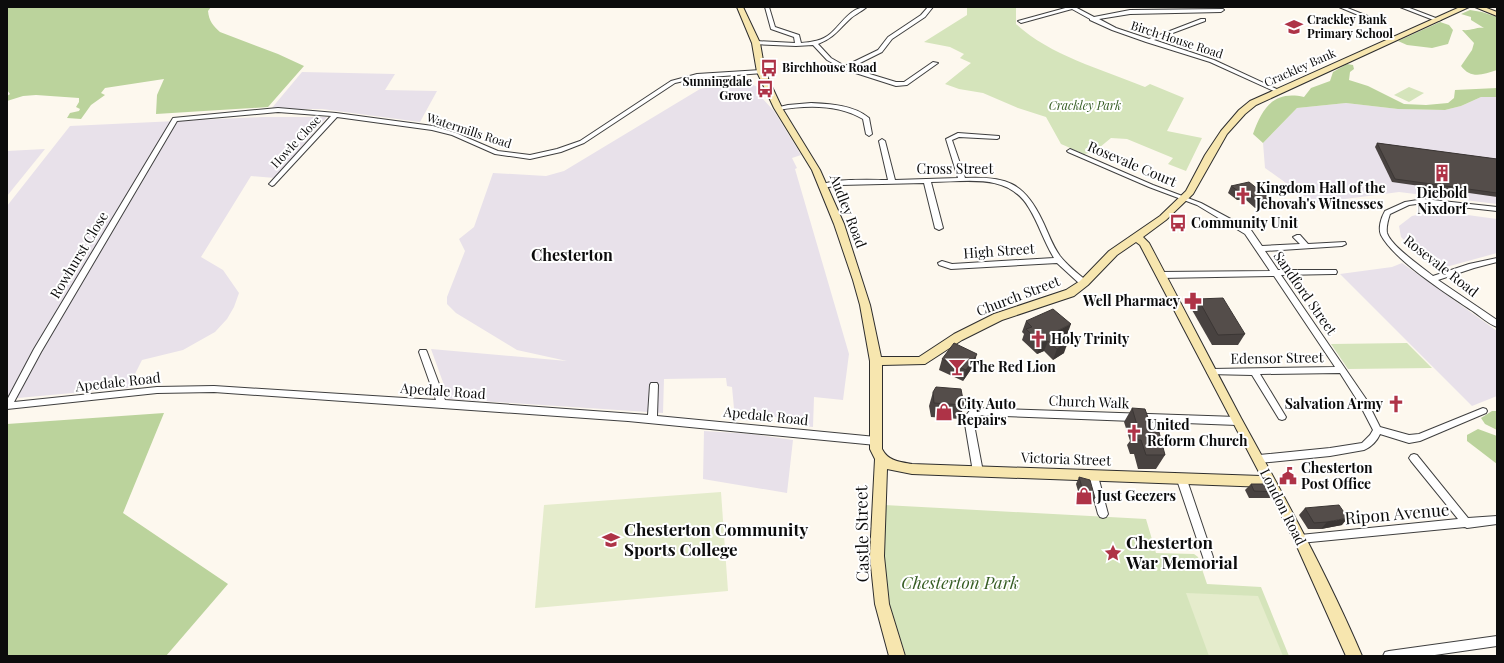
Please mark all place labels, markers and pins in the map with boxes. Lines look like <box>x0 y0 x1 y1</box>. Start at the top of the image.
place label: Crackley Bank Primary School <box>1307 11 1393 41</box>
school or university icon: Crackley Bank Primary School <box>1284 17 1304 37</box>
bus stop icon: Birchhouse Road <box>759 58 779 78</box>
place label: Birchhouse Road <box>782 59 877 75</box>
place label: Sunningdale Grove <box>682 73 752 103</box>
bus stop icon: Sunningdale Grove <box>755 79 775 99</box>
building icon: Diebold Nixdorf <box>1432 163 1452 183</box>
place label: Kingdom Hall of the Jehovah's Witnesses <box>1255 178 1386 213</box>
place label: Diebold Nixdorf <box>1417 183 1468 218</box>
church icon: Kingdom Hall of the Jehovah's Witnesses <box>1233 186 1253 206</box>
bus stop icon: Community Unit <box>1168 213 1188 233</box>
place label: Community Unit <box>1191 213 1298 232</box>
place label: Well Pharmacy <box>1082 291 1181 310</box>
pharmacy icon: Well Pharmacy <box>1183 291 1203 311</box>
church icon: Holy Trinity <box>1028 329 1048 349</box>
place label: Holy Trinity <box>1051 329 1130 348</box>
bar icon: The Red Lion <box>947 357 967 377</box>
place label: The Red Lion <box>970 357 1056 376</box>
place label: City Auto Repairs <box>957 394 1016 429</box>
place label: Salvation Army <box>1285 394 1384 413</box>
church icon: Salvation Army <box>1386 394 1406 414</box>
shop icon: City Auto Repairs <box>934 402 954 422</box>
place label: United Reform Church <box>1147 415 1248 450</box>
church icon: United Reform Church <box>1124 423 1144 443</box>
place label: Chesterton Post Office <box>1301 458 1373 493</box>
public building icon: Chesterton Post Office <box>1278 466 1298 486</box>
shop icon: Just Geezers <box>1074 486 1094 506</box>
place label: Just Geezers <box>1096 486 1176 505</box>
place label: Chesterton Community Sports College <box>624 518 808 560</box>
school or university icon: Chesterton Community Sports College <box>601 530 621 550</box>
place label: Chesterton War Memorial <box>1125 531 1238 573</box>
place icon: Chesterton War Memorial <box>1103 543 1123 563</box>

